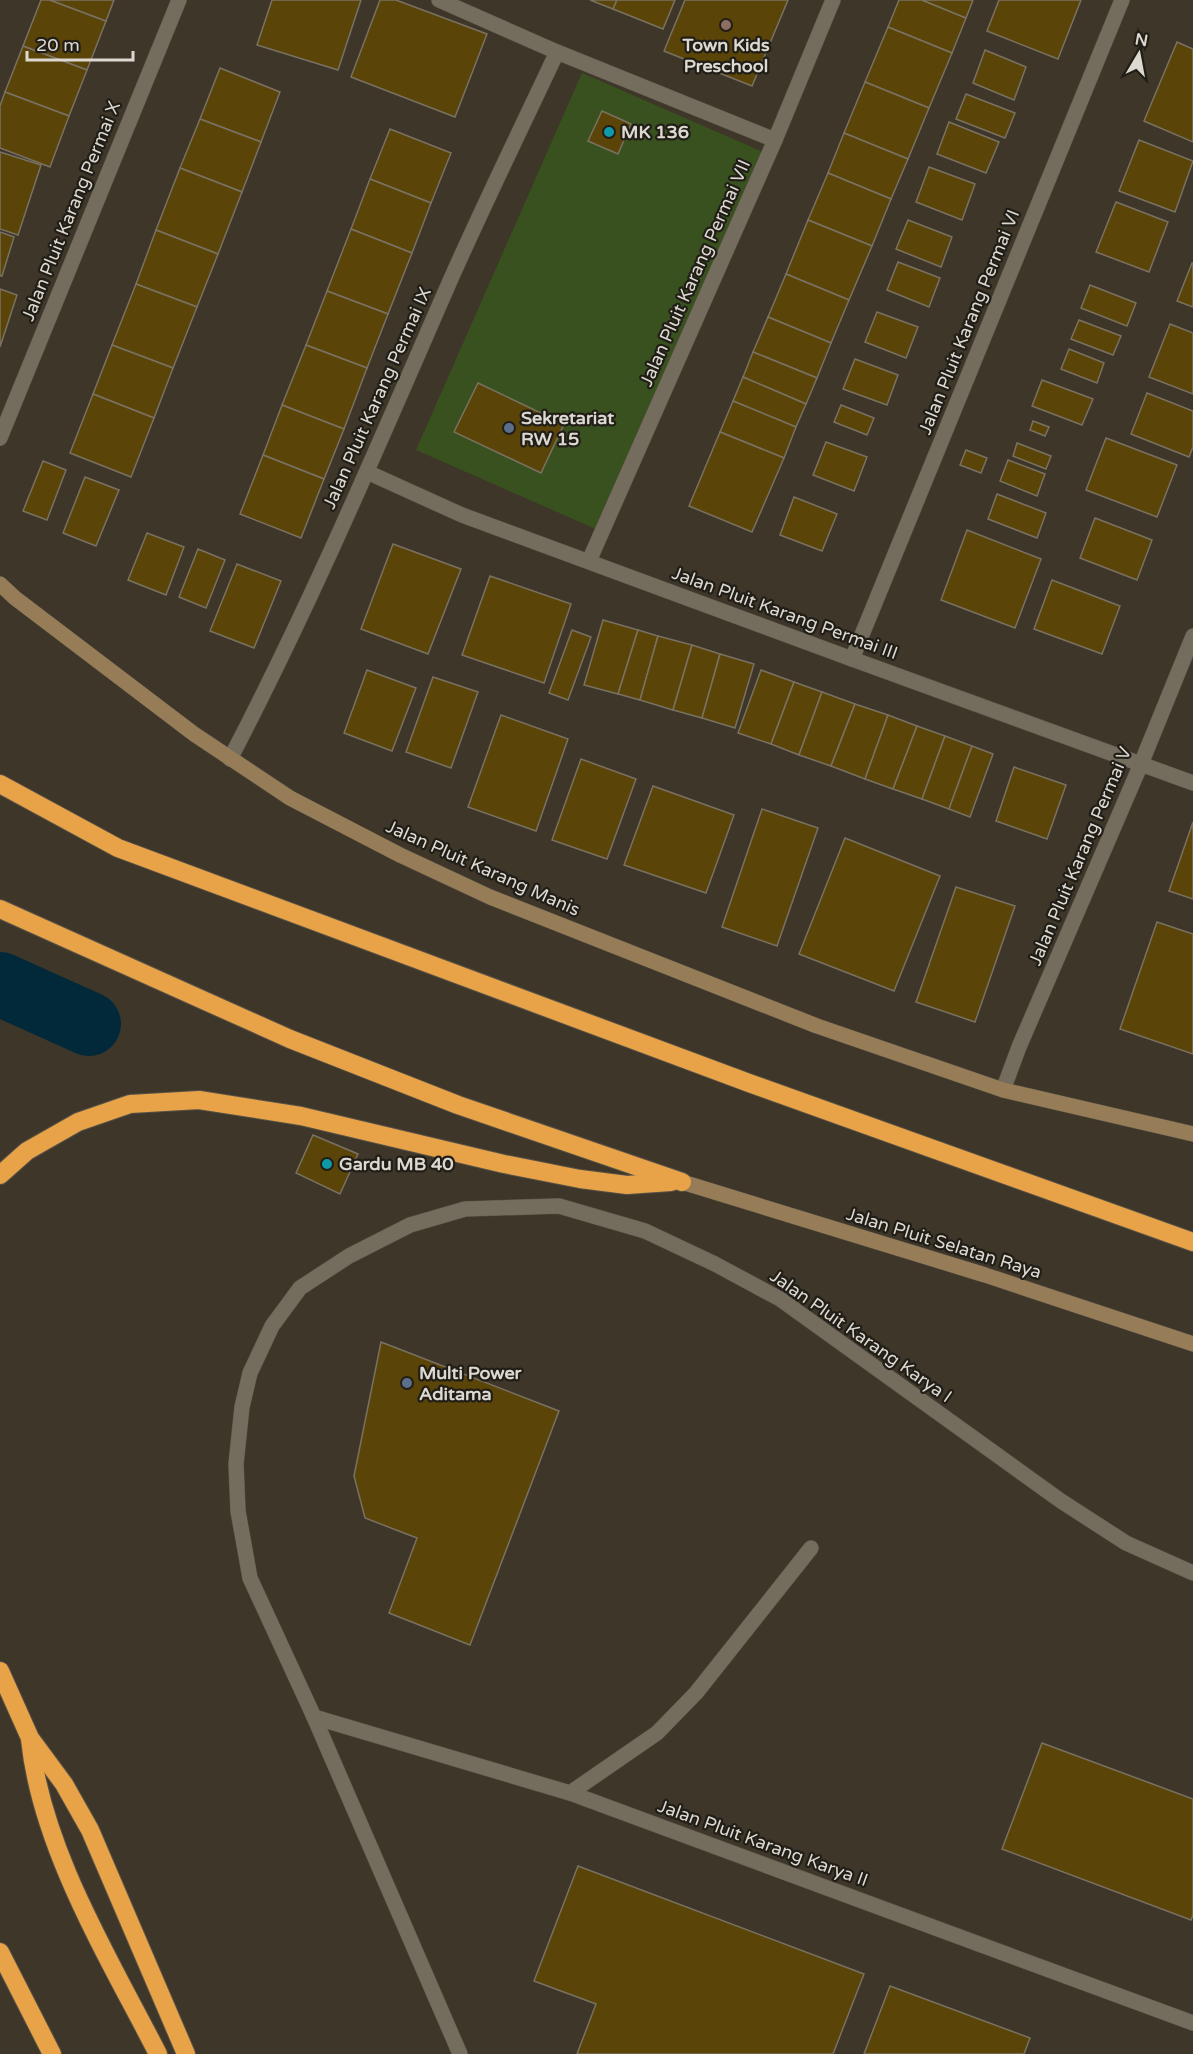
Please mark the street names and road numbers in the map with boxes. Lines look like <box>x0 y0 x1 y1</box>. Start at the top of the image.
street label: Jalan Pluit Karang Permai X <box>17 98 125 324</box>
street label: Jalan Pluit Karang Permai VII <box>635 156 755 390</box>
street label: Jalan Pluit Karang Permai VI <box>914 206 1024 438</box>
street label: Jalan Pluit Karang Permai IX <box>318 284 436 512</box>
street label: Jalan Pluit Karang Permai III <box>669 562 901 664</box>
street label: Jalan Pluit Karang Permai V <box>1024 743 1136 969</box>
street label: Jalan Pluit Karang Manis <box>383 815 583 921</box>
street label: Jalan Pluit Selatan Raya <box>844 1203 1044 1283</box>
street label: Jalan Pluit Karang Karya I <box>766 1265 956 1407</box>
street label: Jalan Pluit Karang Karya II <box>655 1795 871 1891</box>

